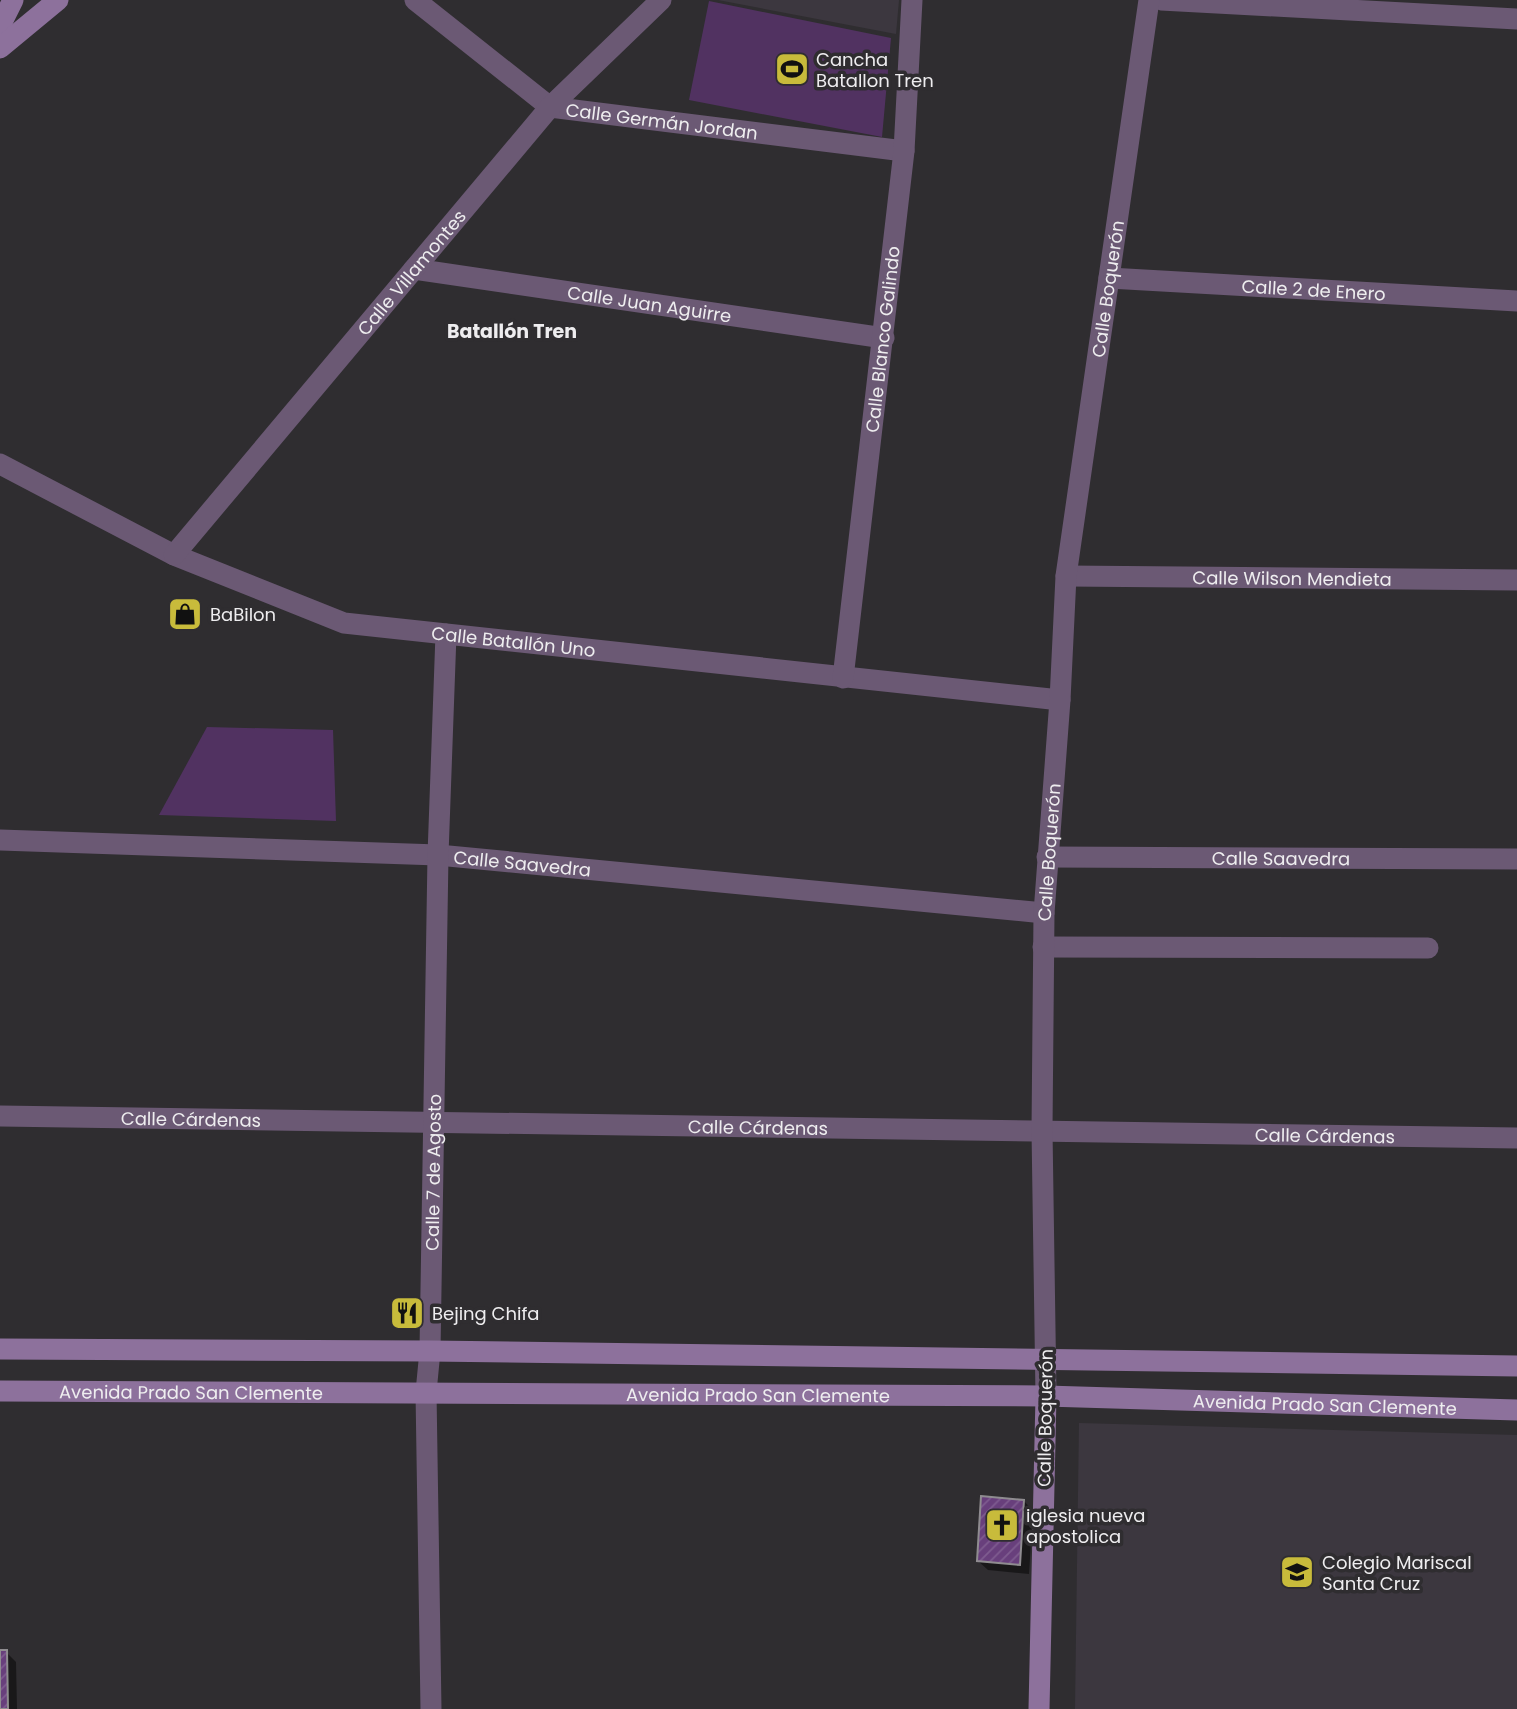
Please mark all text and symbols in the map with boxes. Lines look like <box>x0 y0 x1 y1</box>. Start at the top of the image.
place label: Cancha Batallon Tren <box>816 47 934 93</box>
sports icon: Cancha Batallon Tren <box>773 50 811 88</box>
street label: Calle Germán Jordan <box>564 97 759 145</box>
street label: Calle Villamontes <box>351 204 471 341</box>
street label: Calle Boquerón <box>1085 219 1130 359</box>
street label: Calle Blanco Galindo <box>859 245 905 434</box>
street label: Calle 2 de Enero <box>1241 273 1386 306</box>
street label: Calle Juan Aguirre <box>566 279 733 328</box>
district label: Batallón Tren <box>447 318 577 345</box>
street label: Calle Wilson Mendieta <box>1192 565 1392 591</box>
shop icon: BaBilon <box>166 595 204 633</box>
place label: BaBilon <box>210 602 276 627</box>
street label: Calle Batallón Uno <box>430 620 597 662</box>
street label: Calle Boquerón <box>1031 782 1066 921</box>
street label: Calle Saavedra <box>452 844 592 882</box>
street label: Calle Saavedra <box>1212 845 1350 871</box>
street label: Calle 7 de Agosto <box>419 1094 447 1251</box>
street label: Calle Cárdenas <box>121 1105 261 1132</box>
street label: Calle Cárdenas <box>688 1113 828 1141</box>
street label: Calle Cárdenas <box>1255 1122 1395 1149</box>
restaurant icon: Bejing Chifa <box>388 1294 426 1332</box>
place label: Bejing Chifa <box>432 1301 540 1326</box>
street label: Calle Boquerón <box>1031 1349 1059 1487</box>
street label: Avenida Prado San Clemente <box>59 1379 323 1405</box>
street label: Avenida Prado San Clemente <box>626 1381 890 1408</box>
street label: Avenida Prado San Clemente <box>1193 1388 1457 1421</box>
place label: iglesia nueva apostolica <box>1026 1503 1145 1549</box>
church icon: iglesia nueva apostolica <box>983 1506 1021 1544</box>
place label: Colegio Mariscal Santa Cruz <box>1322 1550 1472 1596</box>
school or university icon: Colegio Mariscal Santa Cruz <box>1278 1553 1316 1591</box>

